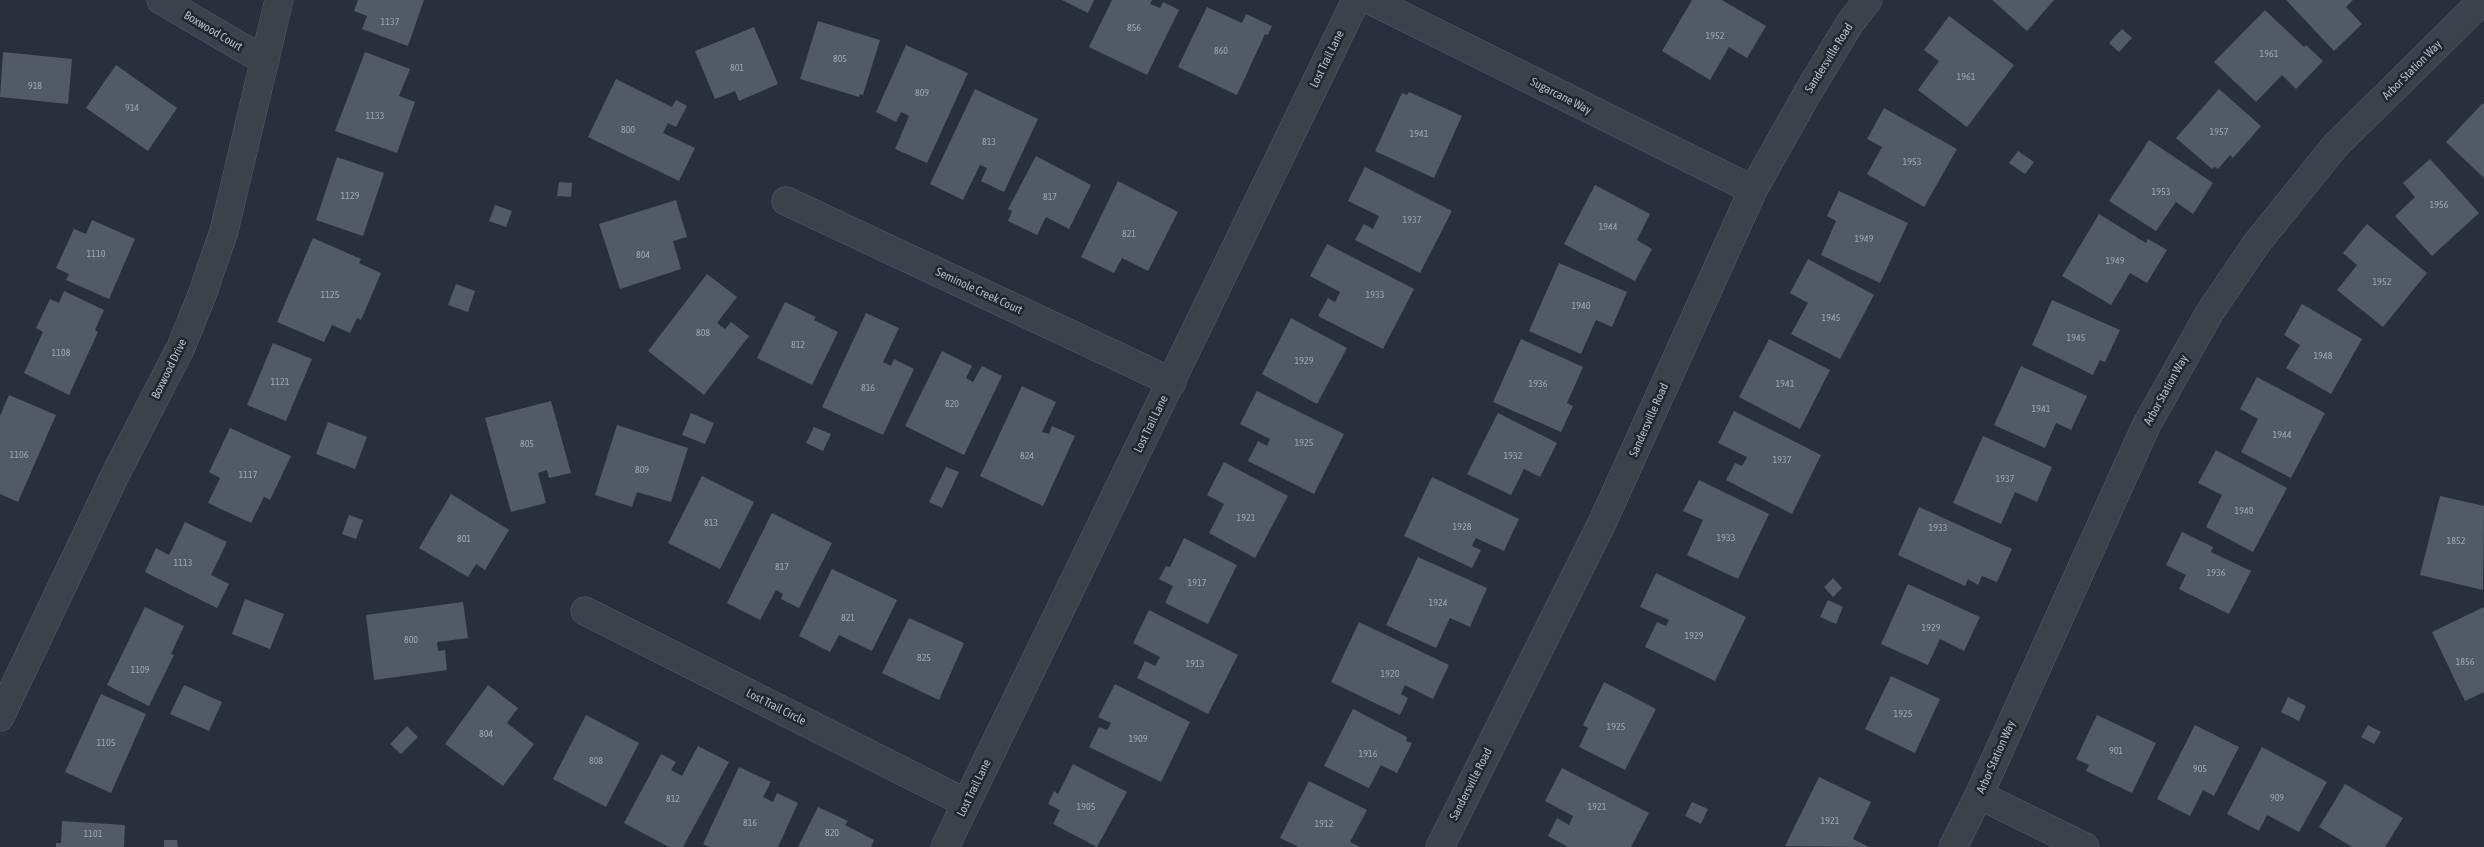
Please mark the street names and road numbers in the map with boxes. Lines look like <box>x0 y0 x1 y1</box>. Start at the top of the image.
street label: Boxwood Court <box>181 8 245 54</box>
street label: Sandersville Road <box>1802 21 1856 95</box>
street label: Lost Trail Lane <box>1307 28 1347 90</box>
street label: Arbor Station Way <box>2379 37 2445 103</box>
street label: Sugarcane Way <box>1528 74 1594 118</box>
street label: Seminole Creek Court <box>933 265 1025 317</box>
street label: Boxwood Drive <box>148 337 190 401</box>
street label: Arbor Station Way <box>2141 352 2191 428</box>
street label: Sandersville Road <box>1626 381 1672 459</box>
street label: Lost Trail Lane <box>1131 393 1171 455</box>
street label: Lost Trail Circle <box>744 686 808 728</box>
street label: Arbor Station Way <box>1974 718 2018 796</box>
street label: Sandersville Road <box>1447 745 1495 823</box>
street label: Lost Trail Lane <box>954 757 994 819</box>

